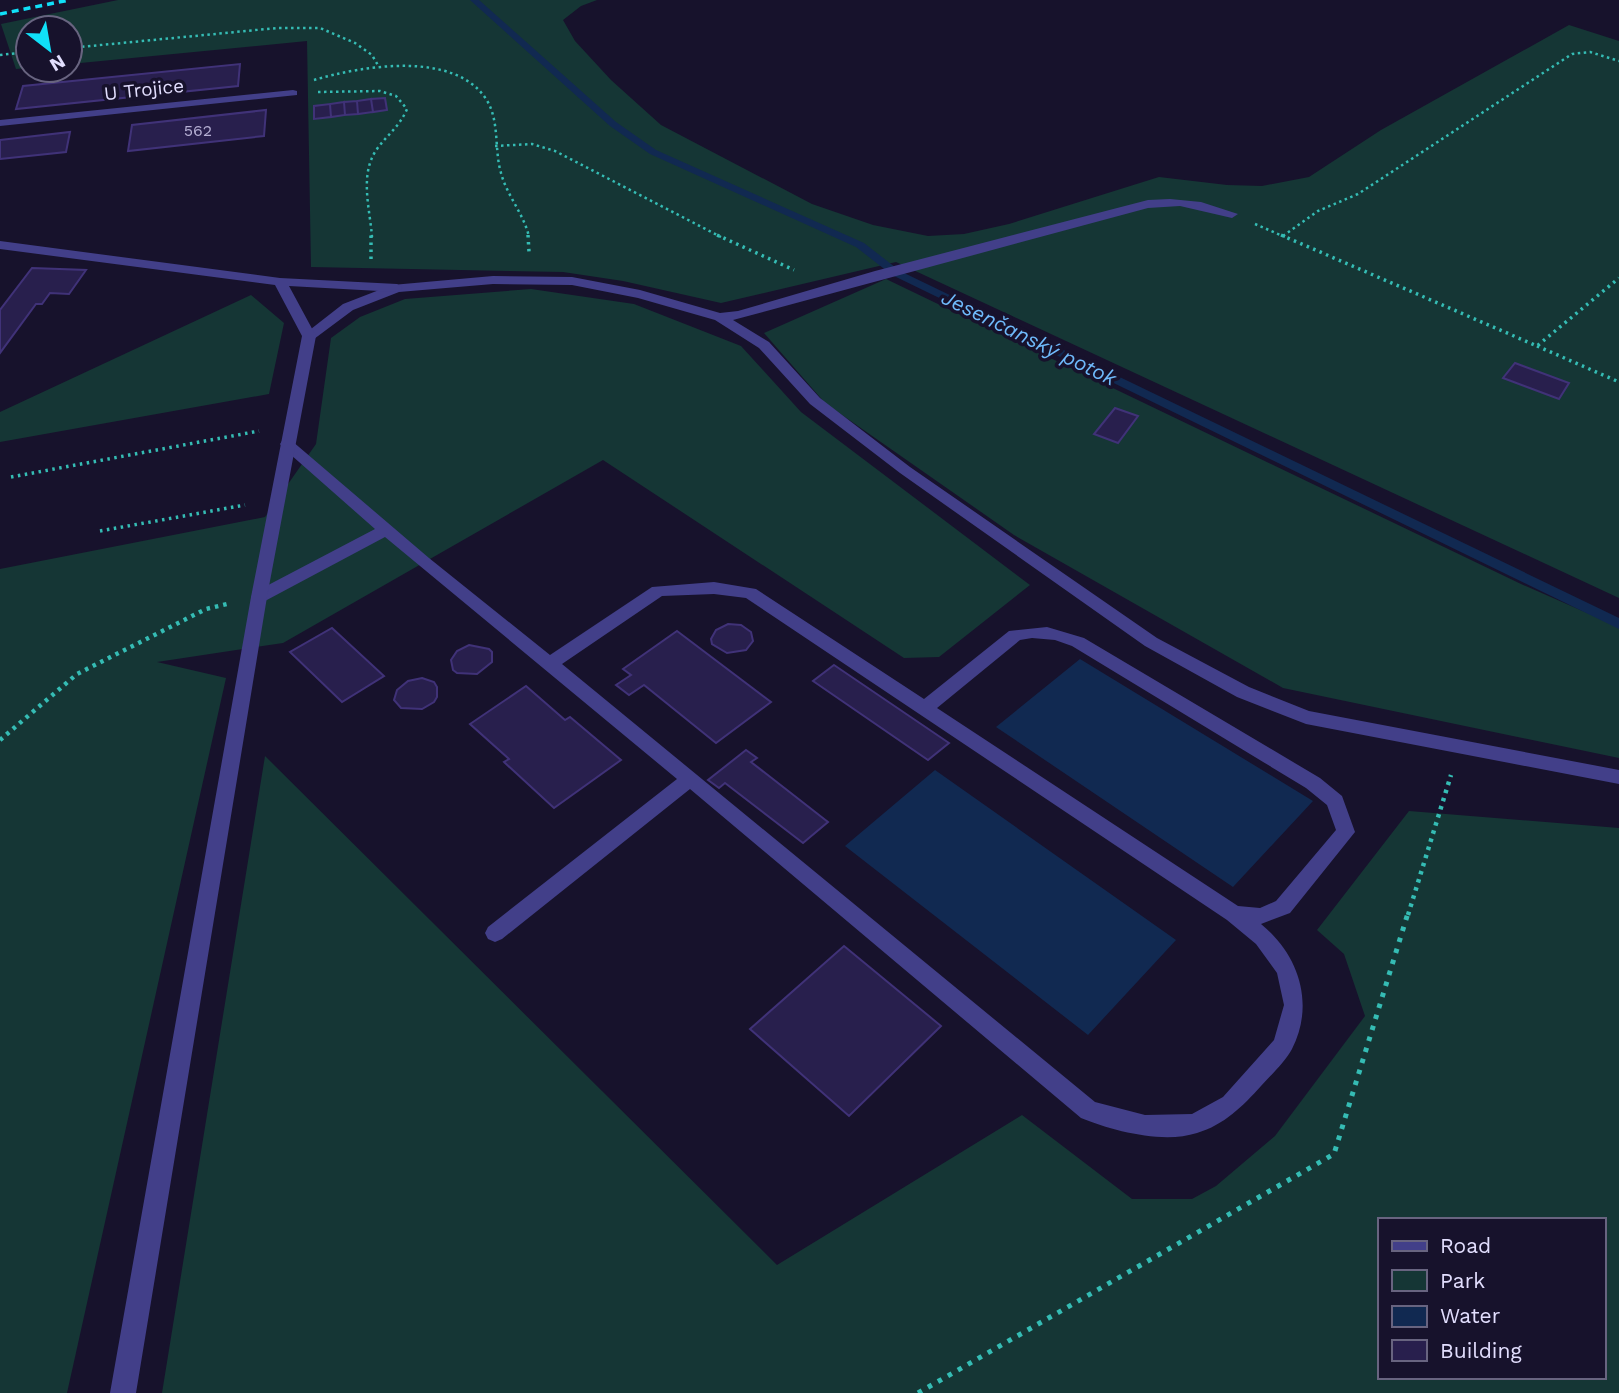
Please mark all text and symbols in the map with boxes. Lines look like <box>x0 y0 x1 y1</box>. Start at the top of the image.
north arrow <box>14 14 84 84</box>
text: N <box>46 50 69 77</box>
street label: U Trojice <box>103 74 185 105</box>
house number: 562 <box>184 121 212 140</box>
water label: Jesenčanský potok <box>938 284 1121 391</box>
legend <box>1378 1218 1605 1379</box>
text: Road <box>1440 1233 1491 1258</box>
text: Park <box>1440 1268 1485 1293</box>
text: Water <box>1440 1303 1501 1328</box>
text: Building <box>1440 1338 1522 1363</box>

